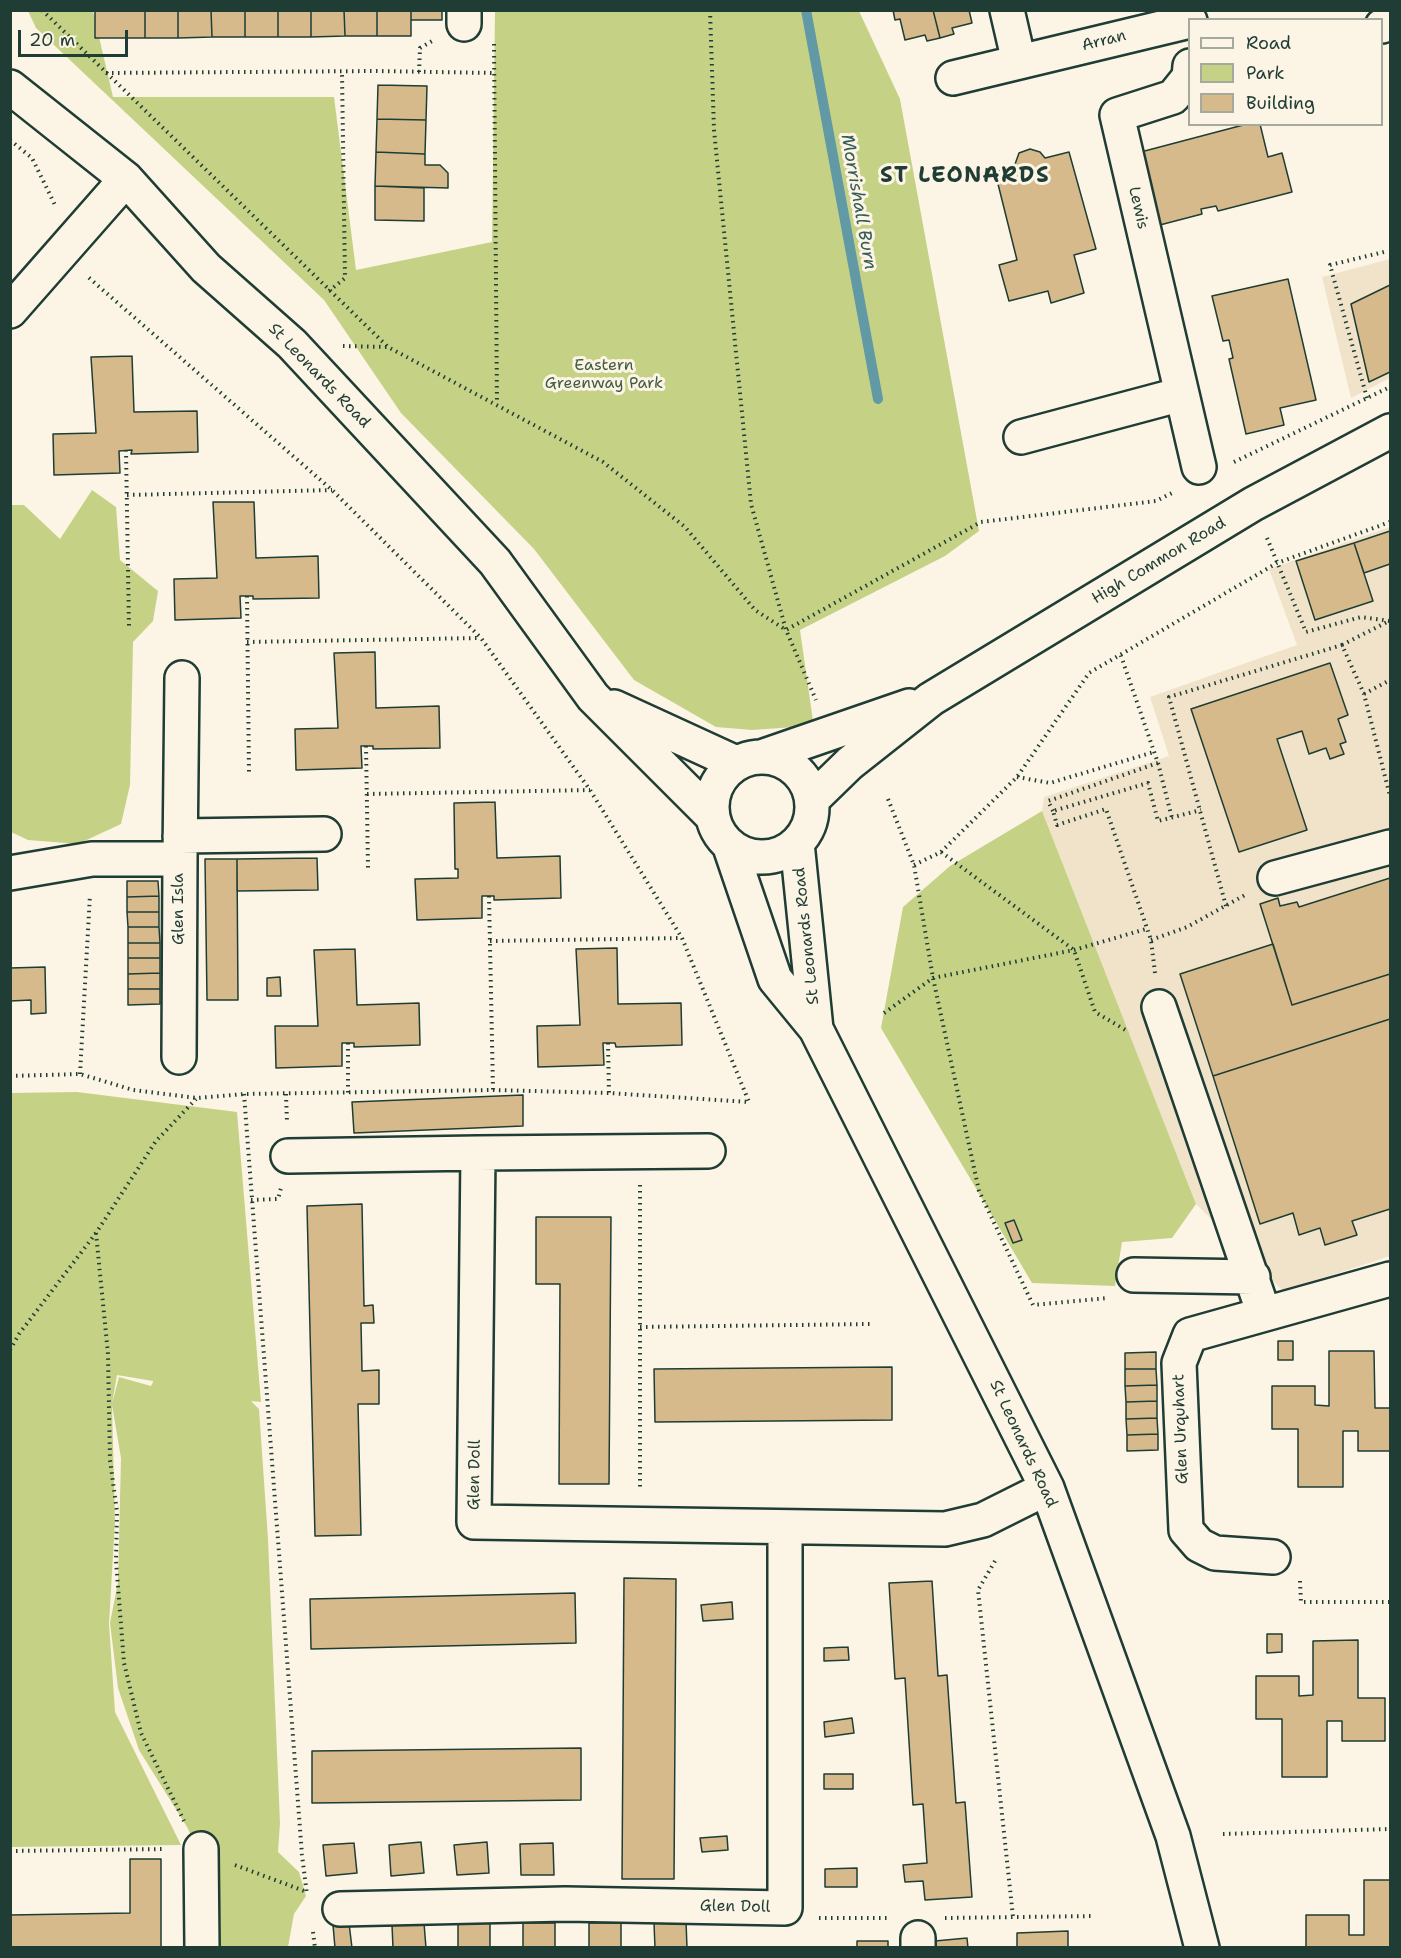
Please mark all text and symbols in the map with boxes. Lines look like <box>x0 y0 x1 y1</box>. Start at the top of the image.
scale bar <box>21 18 130 56</box>
legend <box>1188 18 1383 126</box>
street label: Arran <box>1080 26 1128 56</box>
text: 20 m <box>29 28 75 52</box>
text: Road <box>1246 31 1291 55</box>
text: Park <box>1246 61 1285 85</box>
text: Building <box>1246 91 1315 115</box>
water label: Morrishall Burn <box>835 132 881 272</box>
district label: ST LEONARDS <box>880 163 1050 189</box>
street label: Lewis <box>1124 185 1152 231</box>
street label: St Leonards Road <box>264 320 374 432</box>
park label: Eastern Greenway Park <box>545 356 663 394</box>
street label: High Common Road <box>1089 513 1229 609</box>
street label: St Leonards Road <box>790 866 824 1006</box>
street label: Glen Isla <box>169 873 189 945</box>
street label: Glen Urquhart <box>1169 1374 1193 1484</box>
street label: St Leonards Road <box>985 1377 1061 1511</box>
street label: Glen Doll <box>465 1440 485 1510</box>
street label: Glen Doll <box>700 1897 770 1917</box>

